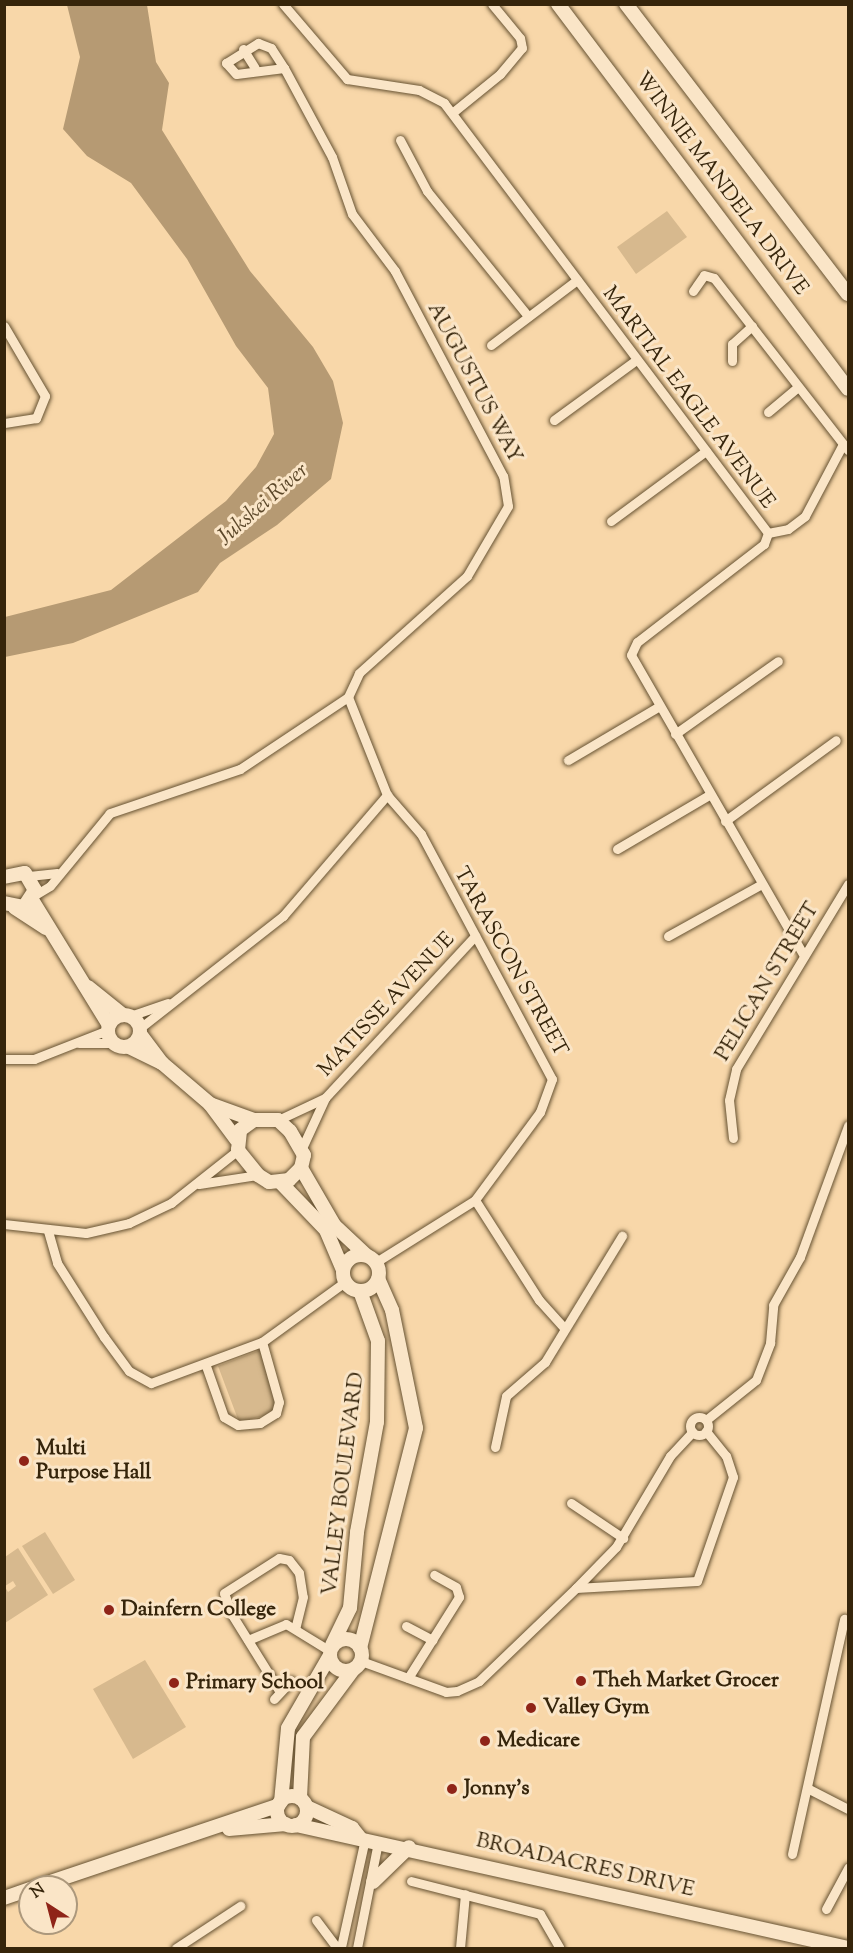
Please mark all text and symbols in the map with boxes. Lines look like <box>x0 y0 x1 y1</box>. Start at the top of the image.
street label: WINNIE MANDELA DRIVE <box>629 68 813 300</box>
street label: MARTIAL EAGLE AVENUE <box>596 282 780 514</box>
street label: AUGUSTUS WAY <box>421 299 527 467</box>
water label: Jukskei River <box>213 459 315 551</box>
street label: TARASCON STREET <box>447 863 573 1061</box>
street label: PELICAN STREET <box>711 898 825 1066</box>
street label: MATISSE AVENUE <box>313 927 461 1083</box>
street label: VALLEY BOULEVARD <box>318 1371 370 1597</box>
place label: Multi Purpose Hall <box>36 1436 151 1486</box>
marker: Multi Purpose Hall <box>17 1454 31 1468</box>
place label: Dainfern College <box>121 1597 276 1623</box>
marker: Dainfern College <box>102 1603 116 1617</box>
place label: Theh Market Grocer <box>593 1668 779 1694</box>
place label: Primary School <box>186 1670 324 1696</box>
marker: Theh Market Grocer <box>574 1674 588 1688</box>
marker: Primary School <box>167 1676 181 1690</box>
place label: Valley Gym <box>543 1695 649 1721</box>
marker: Valley Gym <box>524 1701 538 1715</box>
place label: Medicare <box>497 1728 580 1754</box>
marker: Medicare <box>478 1734 492 1748</box>
place label: Jonny's <box>464 1776 529 1802</box>
marker: Jonny's <box>445 1782 459 1796</box>
street label: BROADACRES DRIVE <box>473 1829 697 1903</box>
north arrow <box>18 1875 78 1935</box>
text: N <box>26 1879 50 1905</box>

